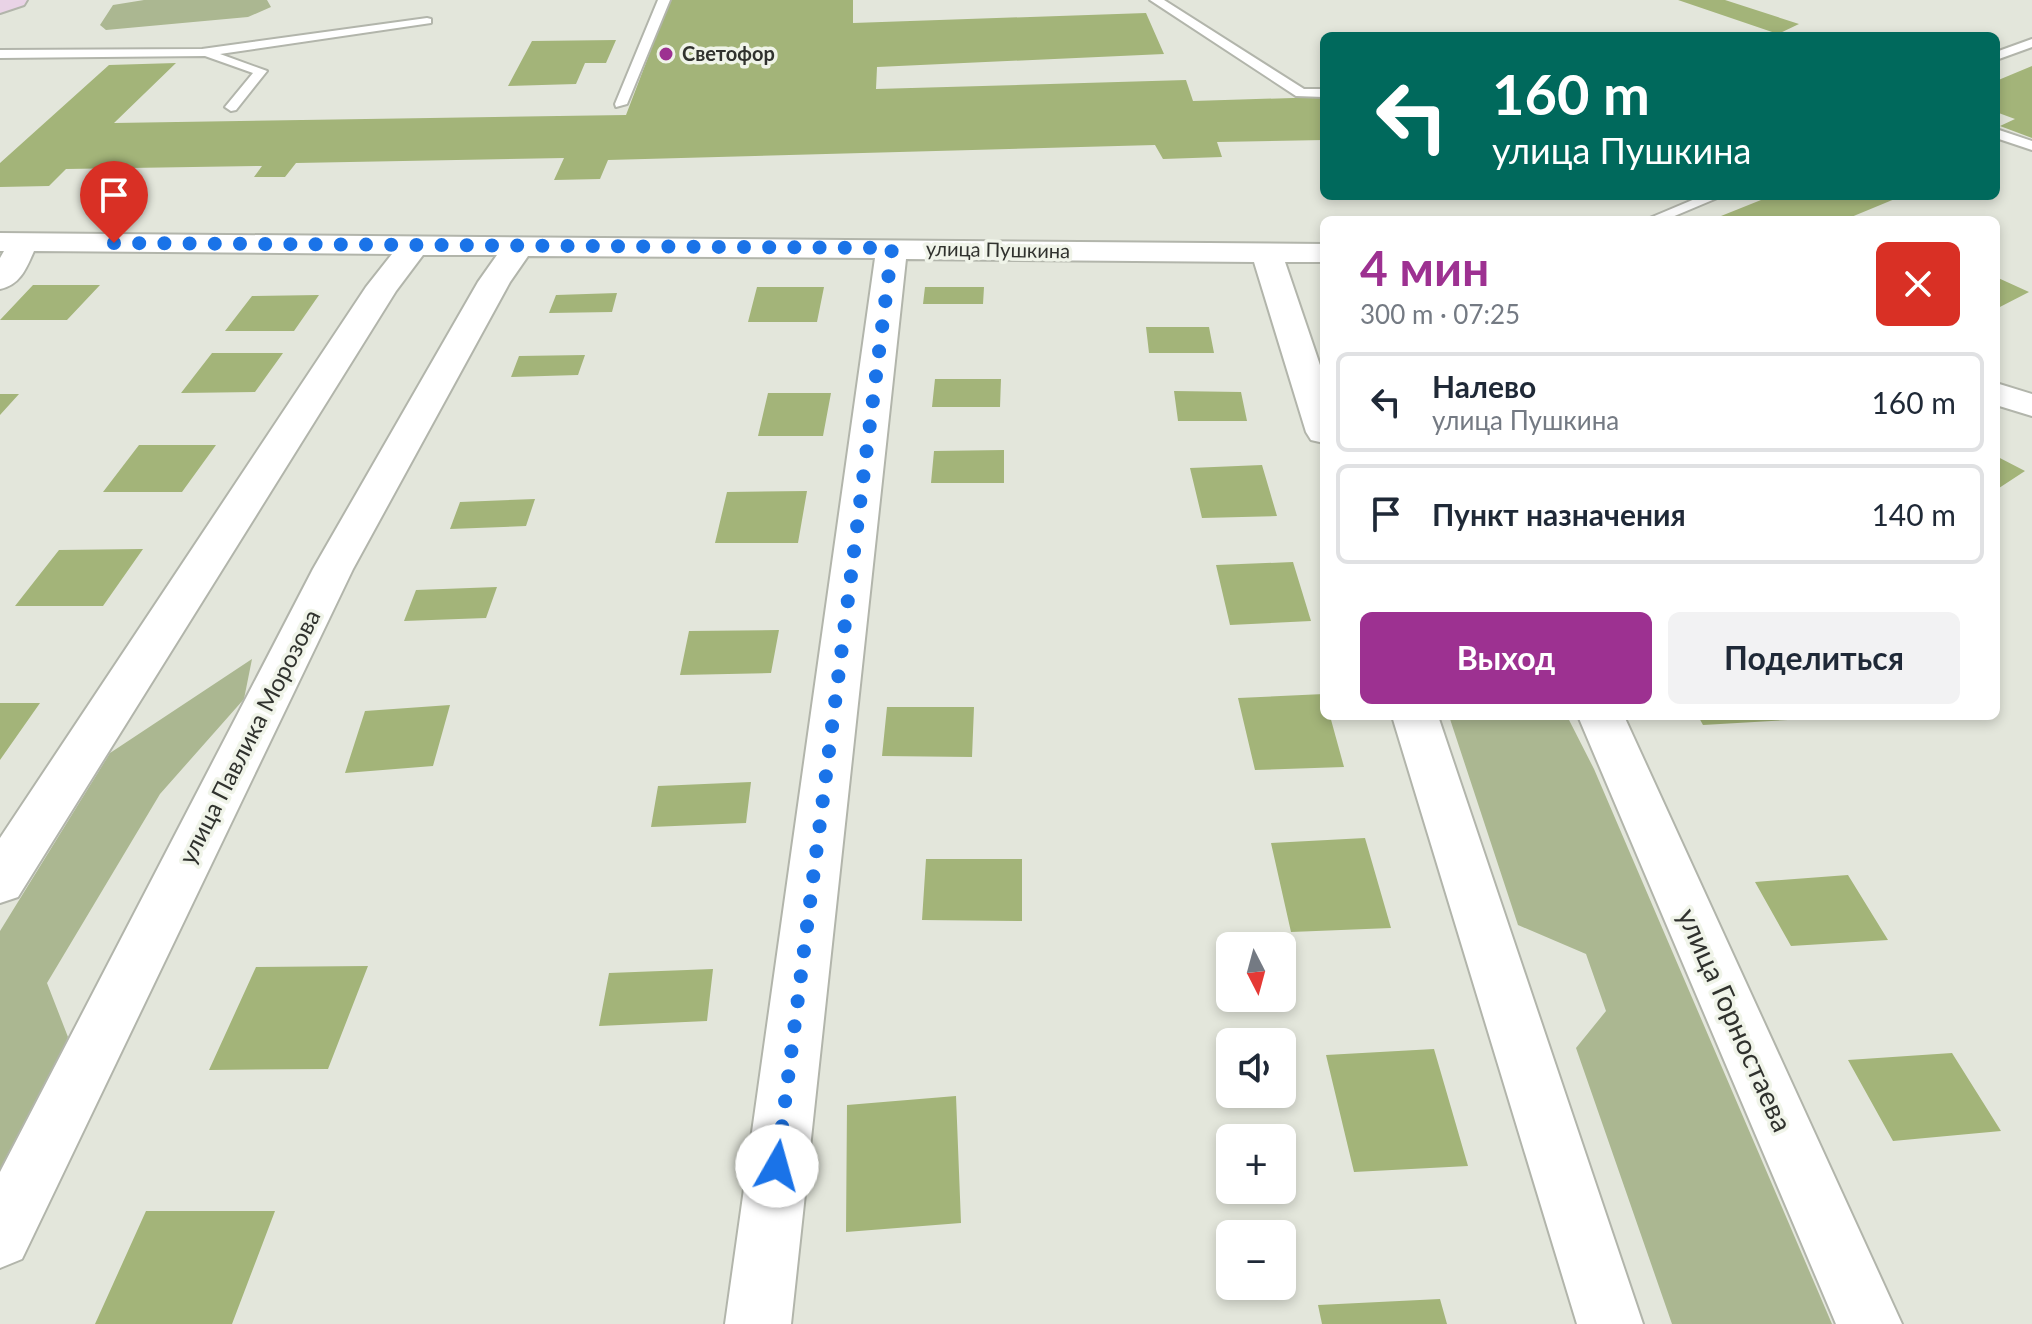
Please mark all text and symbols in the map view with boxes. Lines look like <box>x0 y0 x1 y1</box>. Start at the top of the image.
place label: Светофор <box>682 41 775 65</box>
marker: Светофор <box>657 45 675 63</box>
text: 160 m <box>1492 60 1650 127</box>
icon: left <box>1360 64 1464 168</box>
text: улица Пушкина <box>1492 128 1751 172</box>
pin <box>80 161 148 243</box>
icon: arrive <box>92 173 136 217</box>
street label: улица Пушкина <box>926 236 1070 262</box>
text: 4 мин <box>1360 239 1489 296</box>
button: close <box>1876 242 1960 326</box>
text: 300 m · 07:25 <box>1360 298 1520 330</box>
text: Налево <box>1432 368 1536 404</box>
icon: left <box>1364 380 1408 424</box>
text: 160 m <box>1871 384 1956 420</box>
text: улица Пушкина <box>1432 404 1619 436</box>
icon: arrive <box>1364 492 1408 536</box>
text: Пункт назначения <box>1432 496 1686 532</box>
text: 140 m <box>1871 496 1956 532</box>
street label: улица Павлика Морозова <box>172 604 326 868</box>
button: Выход <box>1360 612 1652 704</box>
button: Поделиться <box>1668 612 1960 704</box>
street label: улица Горностаева <box>1671 903 1800 1137</box>
north arrow <box>1216 932 1296 1012</box>
map controls <box>1216 932 1296 1300</box>
button: sound <box>1216 1028 1296 1108</box>
position arrow <box>735 1124 819 1208</box>
button: + <box>1216 1124 1296 1204</box>
button: − <box>1216 1220 1296 1300</box>

